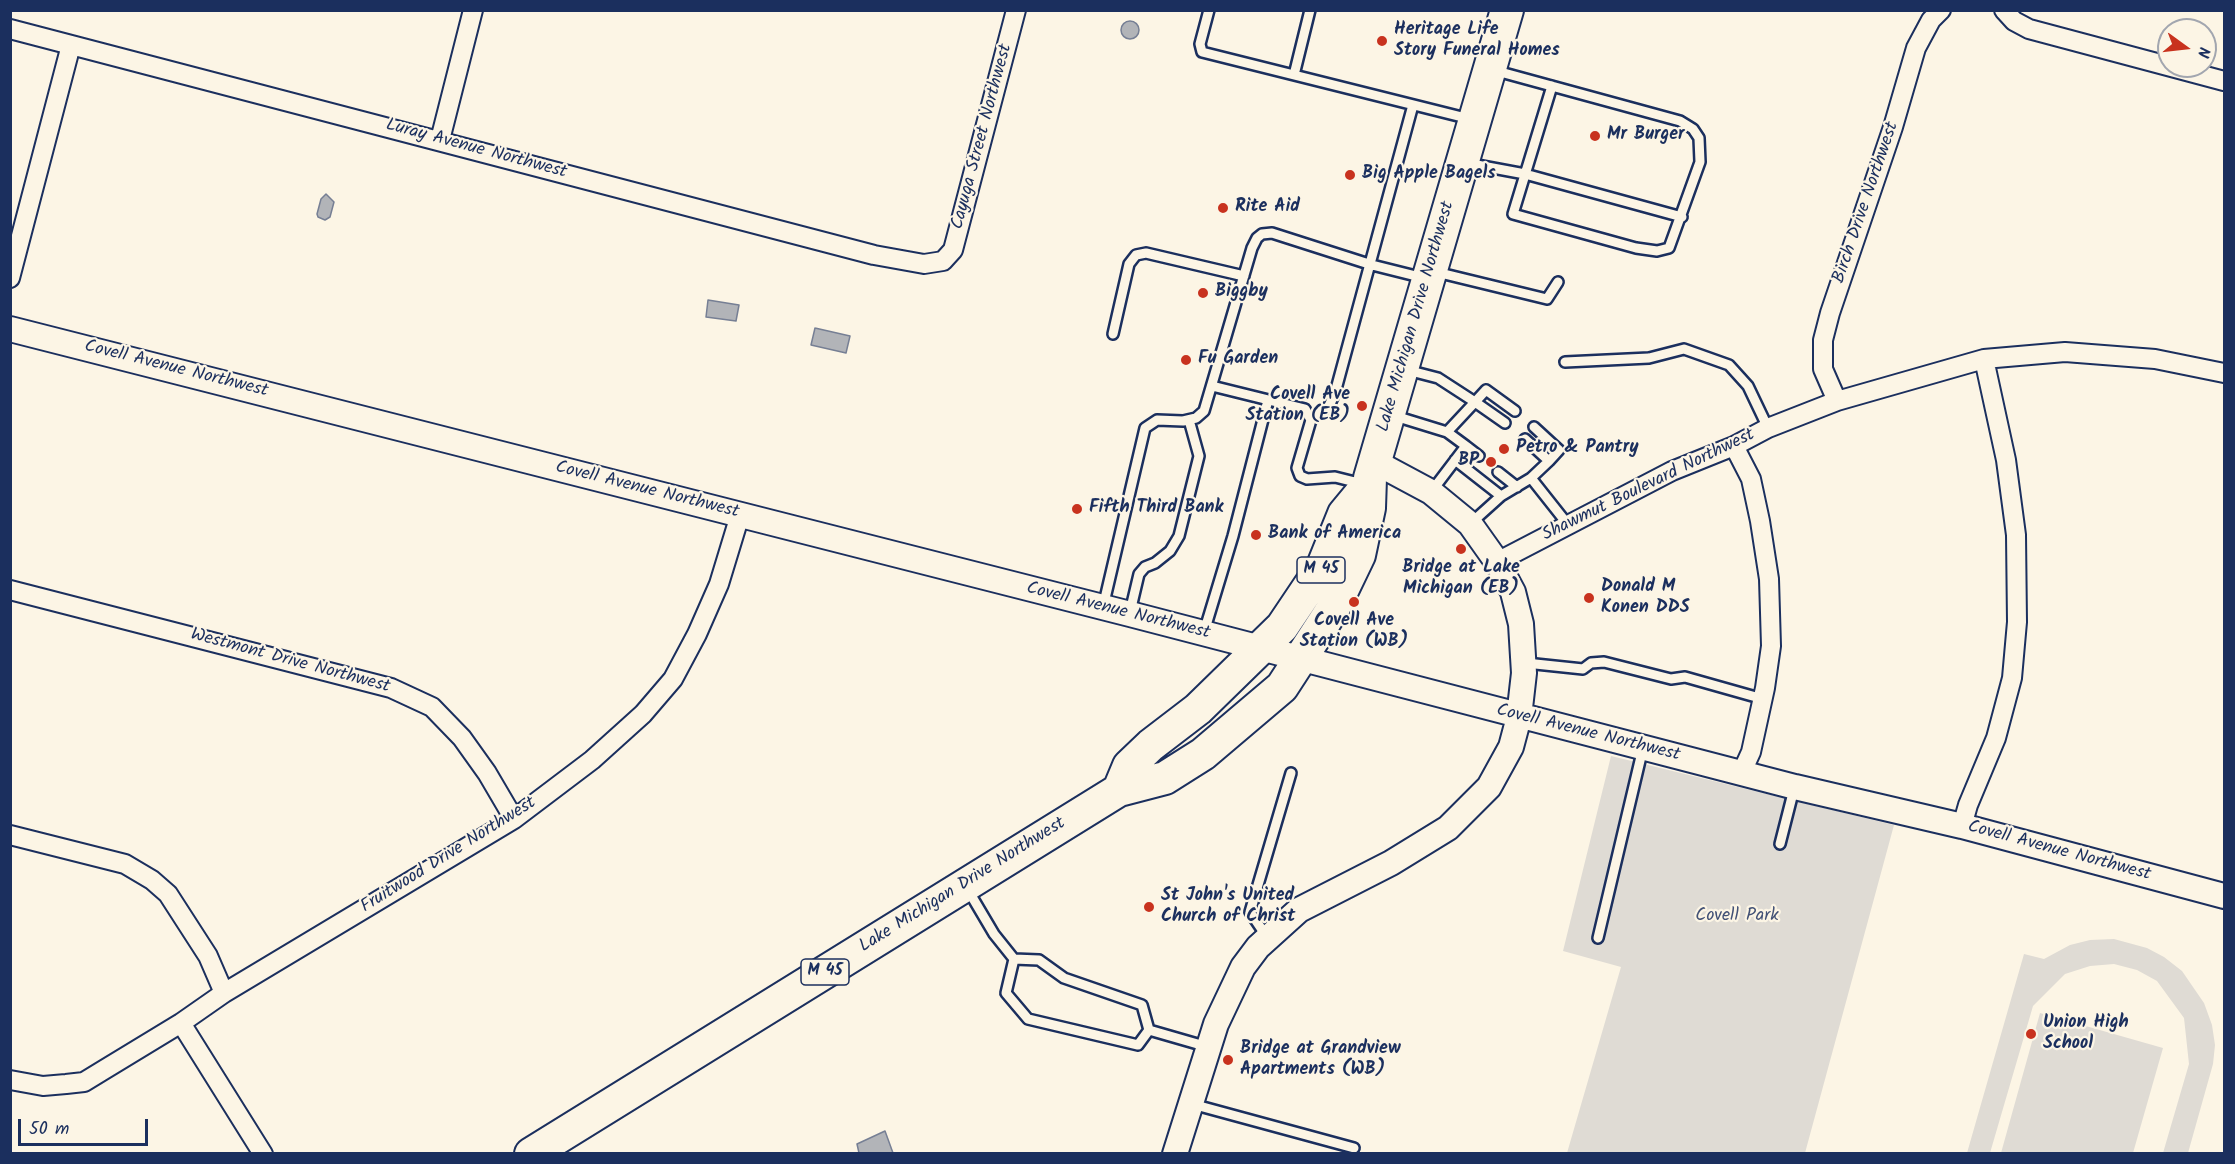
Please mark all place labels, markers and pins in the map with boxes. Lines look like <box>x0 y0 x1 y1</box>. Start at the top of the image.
place label: Heritage Life Story Funeral Homes <box>1394 20 1560 63</box>
marker: Heritage Life Story Funeral Homes <box>1375 34 1389 48</box>
place label: Mr Burger <box>1607 125 1685 147</box>
marker: Mr Burger <box>1588 129 1602 143</box>
place label: Big Apple Bagels <box>1362 164 1496 186</box>
marker: Big Apple Bagels <box>1343 168 1357 182</box>
place label: Rite Aid <box>1235 197 1300 219</box>
marker: Rite Aid <box>1216 201 1230 215</box>
place label: Biggby <box>1215 282 1268 304</box>
marker: Biggby <box>1196 286 1210 300</box>
place label: Fu Garden <box>1198 349 1278 371</box>
marker: Fu Garden <box>1179 353 1193 367</box>
place label: Covell Ave Station (EB) <box>1246 385 1350 428</box>
marker: Covell Ave Station (EB) <box>1355 399 1369 413</box>
place label: Petro & Pantry <box>1516 438 1639 460</box>
marker: Petro & Pantry <box>1497 442 1511 456</box>
place label: BP <box>1458 451 1479 473</box>
marker: BP <box>1484 455 1498 469</box>
place label: Fifth Third Bank <box>1089 498 1223 520</box>
marker: Fifth Third Bank <box>1070 502 1084 516</box>
place label: Bank of America <box>1268 524 1401 546</box>
marker: Bank of America <box>1249 528 1263 542</box>
marker: Bridge at Lake Michigan (EB) <box>1454 542 1468 556</box>
place label: Bridge at Lake Michigan (EB) <box>1402 558 1520 600</box>
place label: Donald M Konen DDS <box>1601 577 1690 620</box>
marker: Donald M Konen DDS <box>1582 591 1596 605</box>
marker: Covell Ave Station (WB) <box>1347 595 1361 609</box>
place label: Covell Ave Station (WB) <box>1300 611 1408 654</box>
place label: St John's United Church of Christ <box>1161 886 1295 928</box>
marker: St John's United Church of Christ <box>1142 900 1156 914</box>
place label: Union High School <box>2043 1013 2129 1056</box>
marker: Union High School <box>2024 1027 2038 1041</box>
place label: Bridge at Grandview Apartments (WB) <box>1240 1039 1401 1082</box>
marker: Bridge at Grandview Apartments (WB) <box>1221 1053 1235 1067</box>

